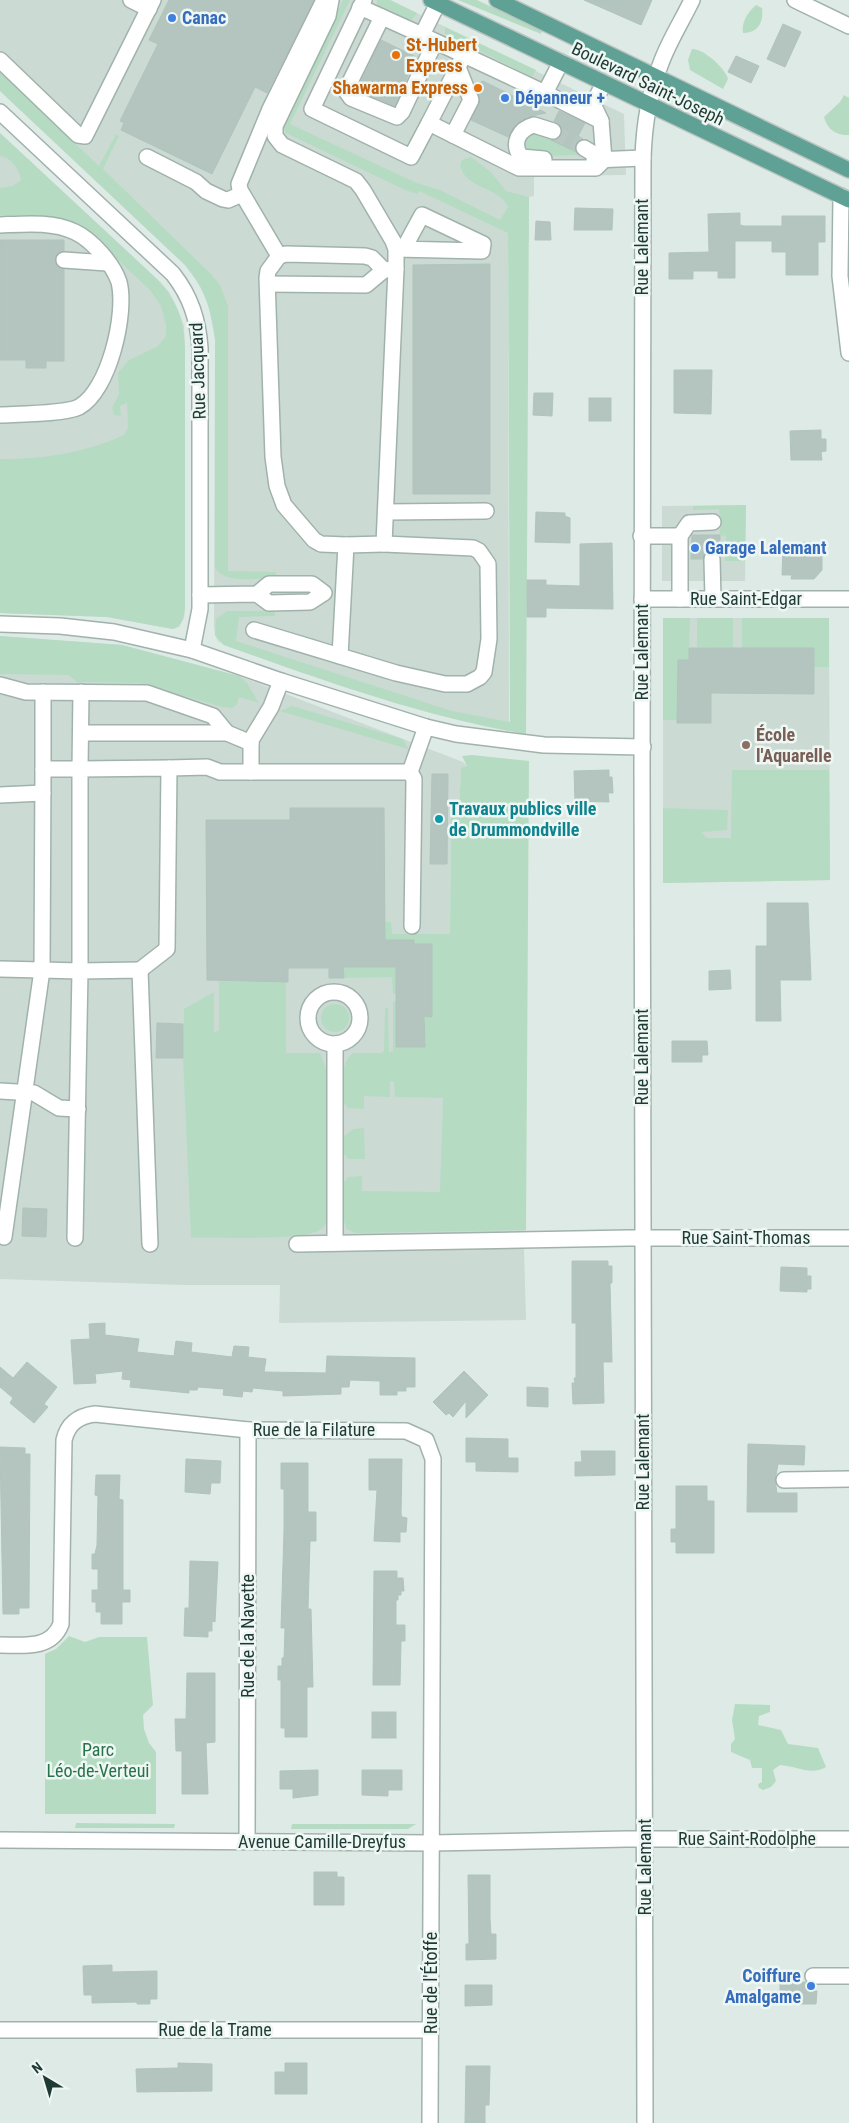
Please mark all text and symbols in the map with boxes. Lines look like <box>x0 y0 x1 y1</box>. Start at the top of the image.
place label: Canac <box>182 7 226 28</box>
marker: Canac <box>166 12 178 24</box>
place label: St-Hubert Express <box>406 34 478 76</box>
street label: Boulevard Saint-Joseph <box>569 37 728 130</box>
marker: St-Hubert Express <box>390 49 402 61</box>
place label: Shawarma Express <box>332 77 468 98</box>
marker: Shawarma Express <box>472 82 484 94</box>
place label: Dépanneur + <box>515 87 605 108</box>
marker: Dépanneur + <box>499 92 511 104</box>
street label: Rue Lalemant <box>631 199 652 295</box>
street label: Rue Jacquard <box>185 322 210 420</box>
place label: Garage Lalemant <box>705 537 827 558</box>
marker: Garage Lalemant <box>689 542 701 554</box>
street label: Rue Saint-Edgar <box>690 588 803 609</box>
street label: Rue Lalemant <box>631 604 652 700</box>
place label: École l'Aquarelle <box>756 724 832 766</box>
marker: École l'Aquarelle <box>740 739 752 751</box>
place label: Travaux publics ville de Drummondville <box>449 798 597 840</box>
marker: Travaux publics ville de Drummondville <box>433 813 445 825</box>
street label: Rue Lalemant <box>631 1009 652 1105</box>
street label: Rue Saint-Thomas <box>682 1227 810 1248</box>
street label: Rue Lalemant <box>632 1414 653 1510</box>
street label: Rue de la Filature <box>253 1419 375 1440</box>
street label: Rue de la Navette <box>237 1574 258 1698</box>
park label: Parc Léo-de-Verteui <box>47 1739 150 1781</box>
street label: Rue Lalemant <box>634 1819 655 1915</box>
street label: Rue Saint-Rodolphe <box>678 1828 816 1849</box>
street label: Avenue Camille-Dreyfus <box>238 1831 406 1852</box>
street label: Rue de l'Étoffe <box>420 1932 441 2034</box>
place label: Coiffure Amalgame <box>725 1965 801 2007</box>
marker: Coiffure Amalgame <box>805 1980 817 1992</box>
street label: Rue de la Trame <box>158 2019 272 2040</box>
north arrow <box>20 2053 70 2103</box>
text: N <box>29 2059 45 2077</box>

